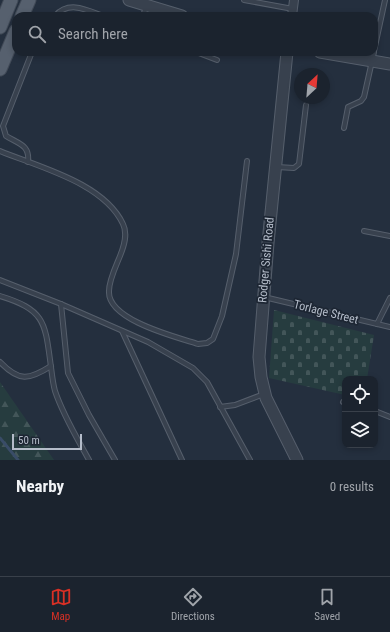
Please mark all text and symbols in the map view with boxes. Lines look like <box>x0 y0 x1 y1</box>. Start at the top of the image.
search box <box>12 12 378 56</box>
icon: search <box>26 23 48 45</box>
text: Search here <box>58 25 128 43</box>
north arrow <box>294 68 330 104</box>
street label: Rodger Sishi Road <box>255 216 277 304</box>
street label: Torlage Street <box>292 297 360 327</box>
map controls <box>342 376 378 448</box>
button: locate <box>342 376 378 412</box>
button: layers <box>342 412 378 448</box>
scale bar <box>12 432 82 451</box>
text: 50 m <box>18 434 40 447</box>
text: Nearby <box>16 476 64 496</box>
text: 0 results <box>330 479 374 494</box>
tab: Map <box>50 586 72 623</box>
tab: Directions <box>171 586 215 623</box>
tab: Saved <box>314 586 340 623</box>

